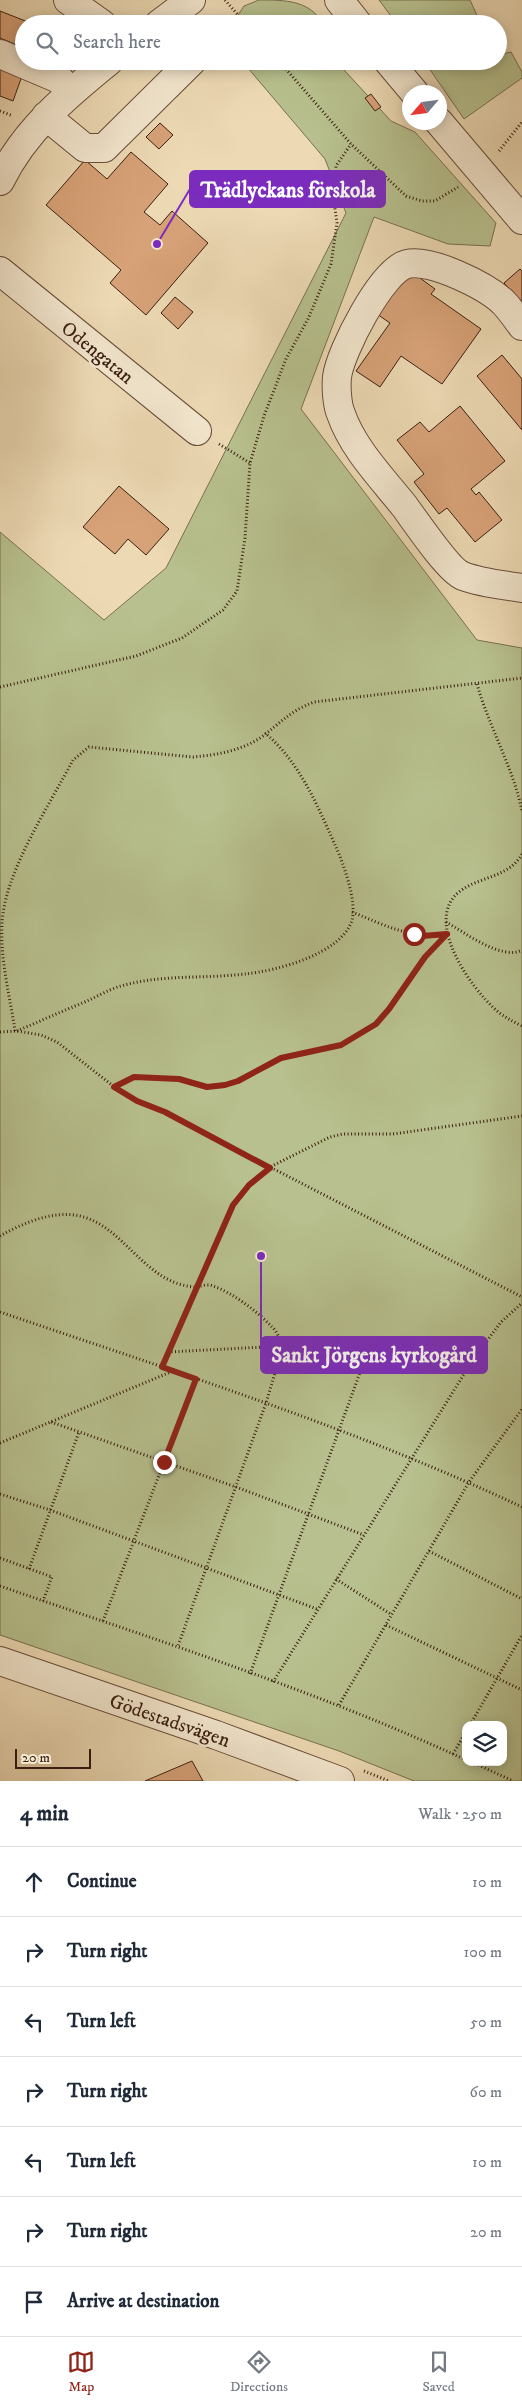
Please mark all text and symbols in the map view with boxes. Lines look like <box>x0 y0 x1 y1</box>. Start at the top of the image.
search box <box>15 15 507 70</box>
icon: search <box>33 29 61 57</box>
text: Search here <box>73 31 161 54</box>
north arrow <box>402 85 447 130</box>
callout: Trädlyckans förskola <box>190 171 385 207</box>
text: Trädlyckans förskola <box>200 178 376 204</box>
street label: Odengatan <box>56 316 139 390</box>
route start <box>403 923 426 946</box>
callout: Sankt Jörgens kyrkogård <box>261 1337 487 1373</box>
text: Sankt Jörgens kyrkogård <box>271 1343 477 1369</box>
route end <box>153 1451 176 1474</box>
street label: Gödestadsvägen <box>106 1689 234 1754</box>
map controls <box>462 1721 507 1766</box>
button: layers <box>462 1721 507 1766</box>
scale bar <box>15 1746 91 1769</box>
text: 20 m <box>22 1749 50 1767</box>
text: 4 min <box>20 1801 69 1827</box>
text: Walk · 250 m <box>418 1804 502 1824</box>
icon: ahead <box>20 1868 48 1896</box>
text: Continue <box>67 1870 137 1893</box>
text: 10 m <box>472 1872 502 1892</box>
icon: right <box>20 1938 48 1966</box>
text: Turn right <box>67 1940 147 1963</box>
text: 100 m <box>464 1942 502 1962</box>
icon: left <box>20 2008 48 2036</box>
text: Turn left <box>67 2010 136 2033</box>
text: 50 m <box>470 2012 502 2032</box>
icon: right <box>20 2078 48 2106</box>
text: Turn right <box>67 2080 147 2103</box>
text: 60 m <box>470 2082 502 2102</box>
icon: left <box>20 2148 48 2176</box>
text: Turn left <box>67 2150 136 2173</box>
text: 10 m <box>472 2152 502 2172</box>
icon: right <box>20 2218 48 2246</box>
text: Turn right <box>67 2220 147 2243</box>
text: 20 m <box>470 2222 502 2242</box>
icon: arrive <box>20 2288 48 2316</box>
text: Arrive at destination <box>67 2290 219 2313</box>
tab: Map <box>67 2348 95 2396</box>
tab: Directions <box>230 2348 288 2396</box>
tab: Saved <box>423 2348 455 2396</box>

